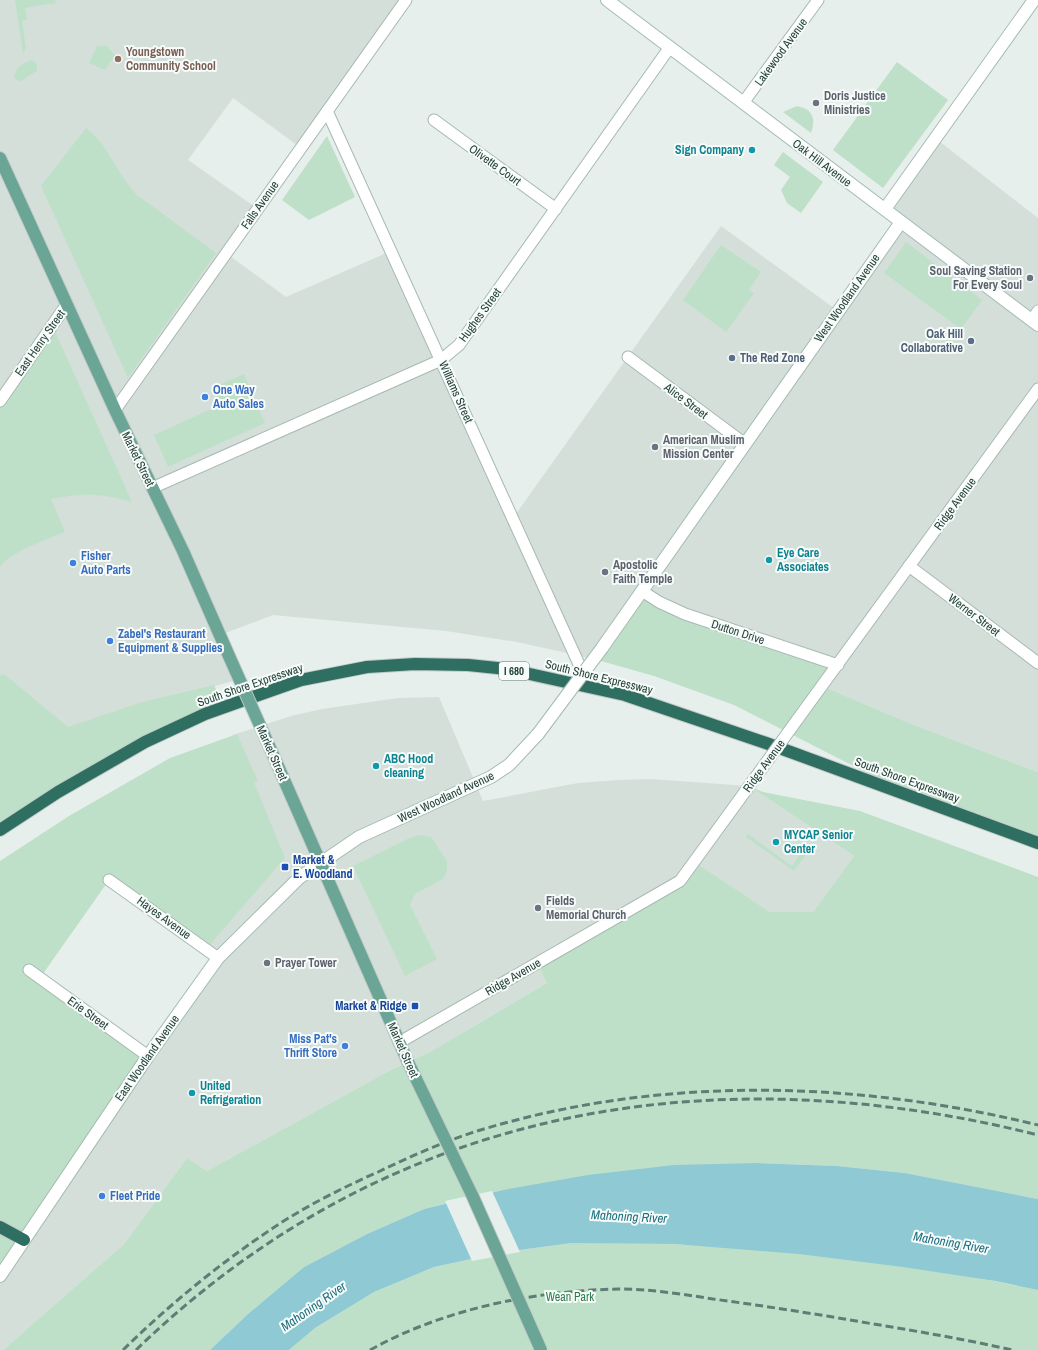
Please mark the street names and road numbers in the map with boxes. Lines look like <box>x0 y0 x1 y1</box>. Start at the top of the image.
street label: Lakewood Avenue <box>751 15 811 89</box>
street label: Oak Hill Avenue <box>789 135 855 191</box>
street label: Olivette Court <box>466 141 524 189</box>
street label: Falls Avenue <box>237 178 283 232</box>
street label: West Woodland Avenue <box>810 251 884 345</box>
street label: Hughes Street <box>455 285 505 345</box>
street label: East Henry Street <box>11 306 69 379</box>
street label: Williams Street <box>435 358 477 426</box>
street label: Alice Street <box>660 379 711 423</box>
street label: Market Street <box>118 429 158 489</box>
street label: Ridge Avenue <box>930 474 980 534</box>
street label: Werner Street <box>945 590 1003 640</box>
street label: Dutton Drive <box>709 616 767 648</box>
street label: South Shore Expressway <box>543 656 655 698</box>
street label: South Shore Expressway <box>195 659 305 711</box>
road number: I 680 <box>499 662 529 680</box>
street label: Market Street <box>253 723 291 783</box>
street label: Ridge Avenue <box>739 736 789 796</box>
street label: South Shore Expressway <box>852 754 962 806</box>
street label: West Woodland Avenue <box>395 768 497 826</box>
street label: Hayes Avenue <box>134 893 194 943</box>
street label: Ridge Avenue <box>482 955 544 999</box>
street label: Erie Street <box>64 993 112 1033</box>
street label: East Woodland Avenue <box>111 1012 183 1104</box>
street label: Market Street <box>384 1020 422 1080</box>

